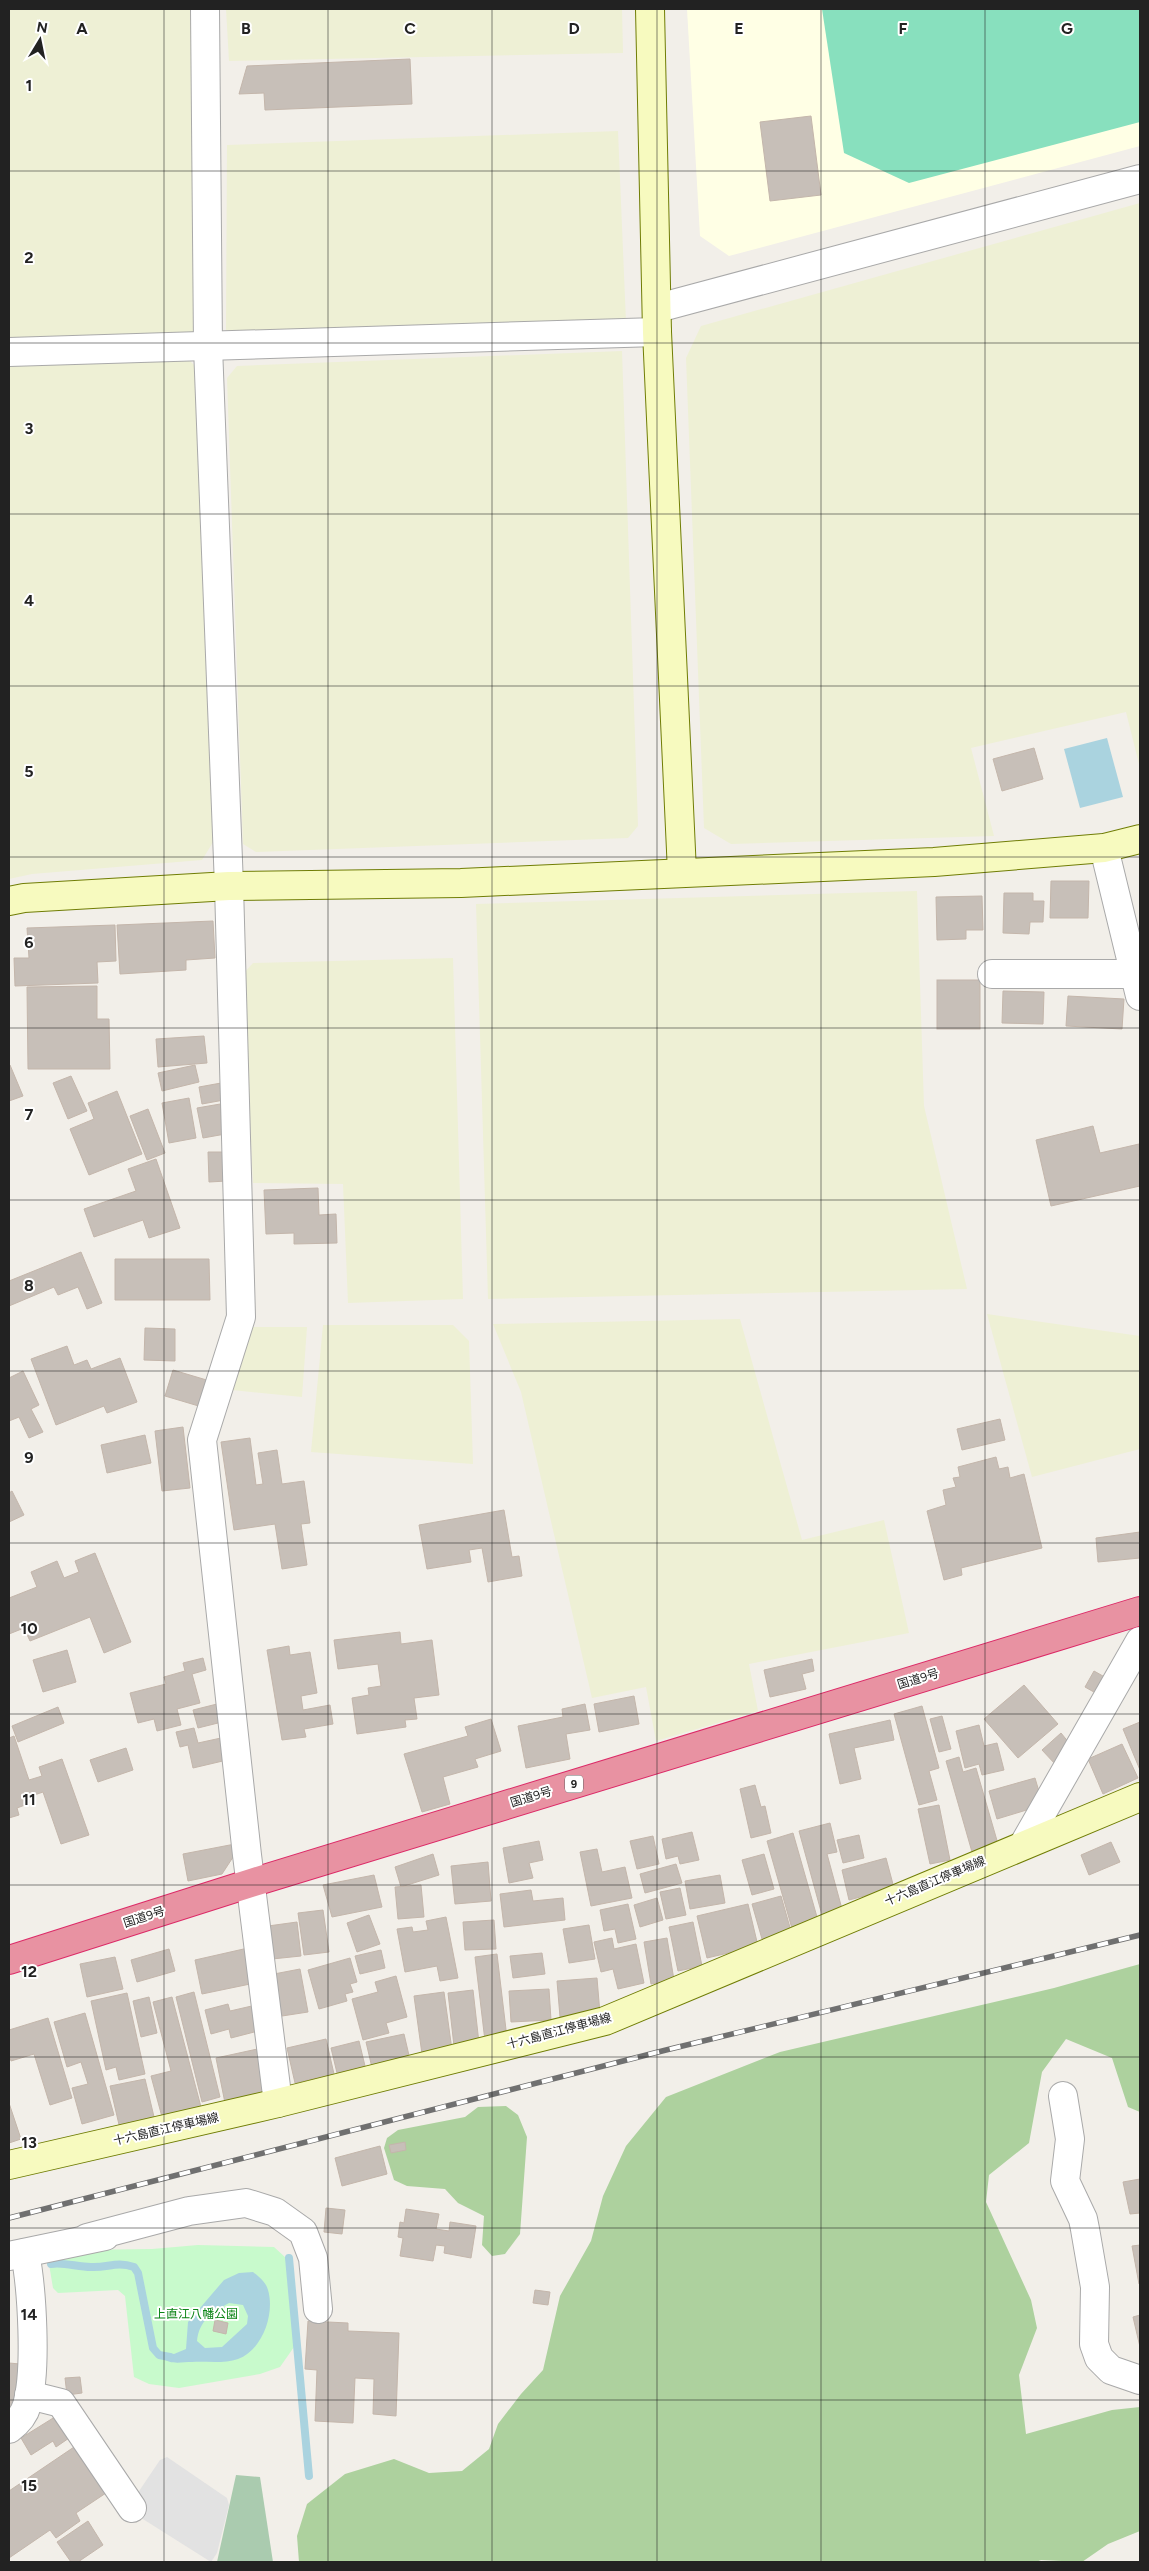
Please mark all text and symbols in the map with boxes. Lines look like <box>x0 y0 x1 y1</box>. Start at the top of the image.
north arrow <box>15 15 65 65</box>
text: N <box>35 18 49 37</box>
text: A <box>76 19 88 38</box>
text: B <box>241 19 251 38</box>
text: C <box>404 19 416 38</box>
text: D <box>568 19 580 38</box>
text: E <box>734 19 744 38</box>
text: F <box>899 19 908 38</box>
text: G <box>1061 19 1073 38</box>
text: 1 <box>26 76 32 95</box>
text: 2 <box>24 248 34 267</box>
text: 3 <box>25 419 34 438</box>
text: 4 <box>24 591 34 610</box>
text: 5 <box>24 762 34 781</box>
text: 6 <box>24 933 34 952</box>
text: 7 <box>25 1105 34 1124</box>
text: 8 <box>24 1276 34 1295</box>
text: 9 <box>24 1448 34 1467</box>
text: 10 <box>20 1619 38 1638</box>
street label: 国道9号 <box>895 1666 941 1692</box>
road number: 9 <box>565 1776 583 1792</box>
street label: 国道9号 <box>508 1784 554 1810</box>
text: 11 <box>22 1790 36 1809</box>
street label: 十六島直江停車場線 <box>883 1853 987 1909</box>
street label: 国道9号 <box>121 1904 167 1930</box>
text: 12 <box>21 1962 37 1981</box>
street label: 十六島直江停車場線 <box>505 2010 613 2052</box>
street label: 十六島直江停車場線 <box>112 2110 220 2148</box>
text: 13 <box>21 2133 37 2152</box>
text: 14 <box>21 2305 37 2324</box>
park label: 上直江八幡公園 <box>154 2307 238 2321</box>
text: 15 <box>21 2476 37 2495</box>

